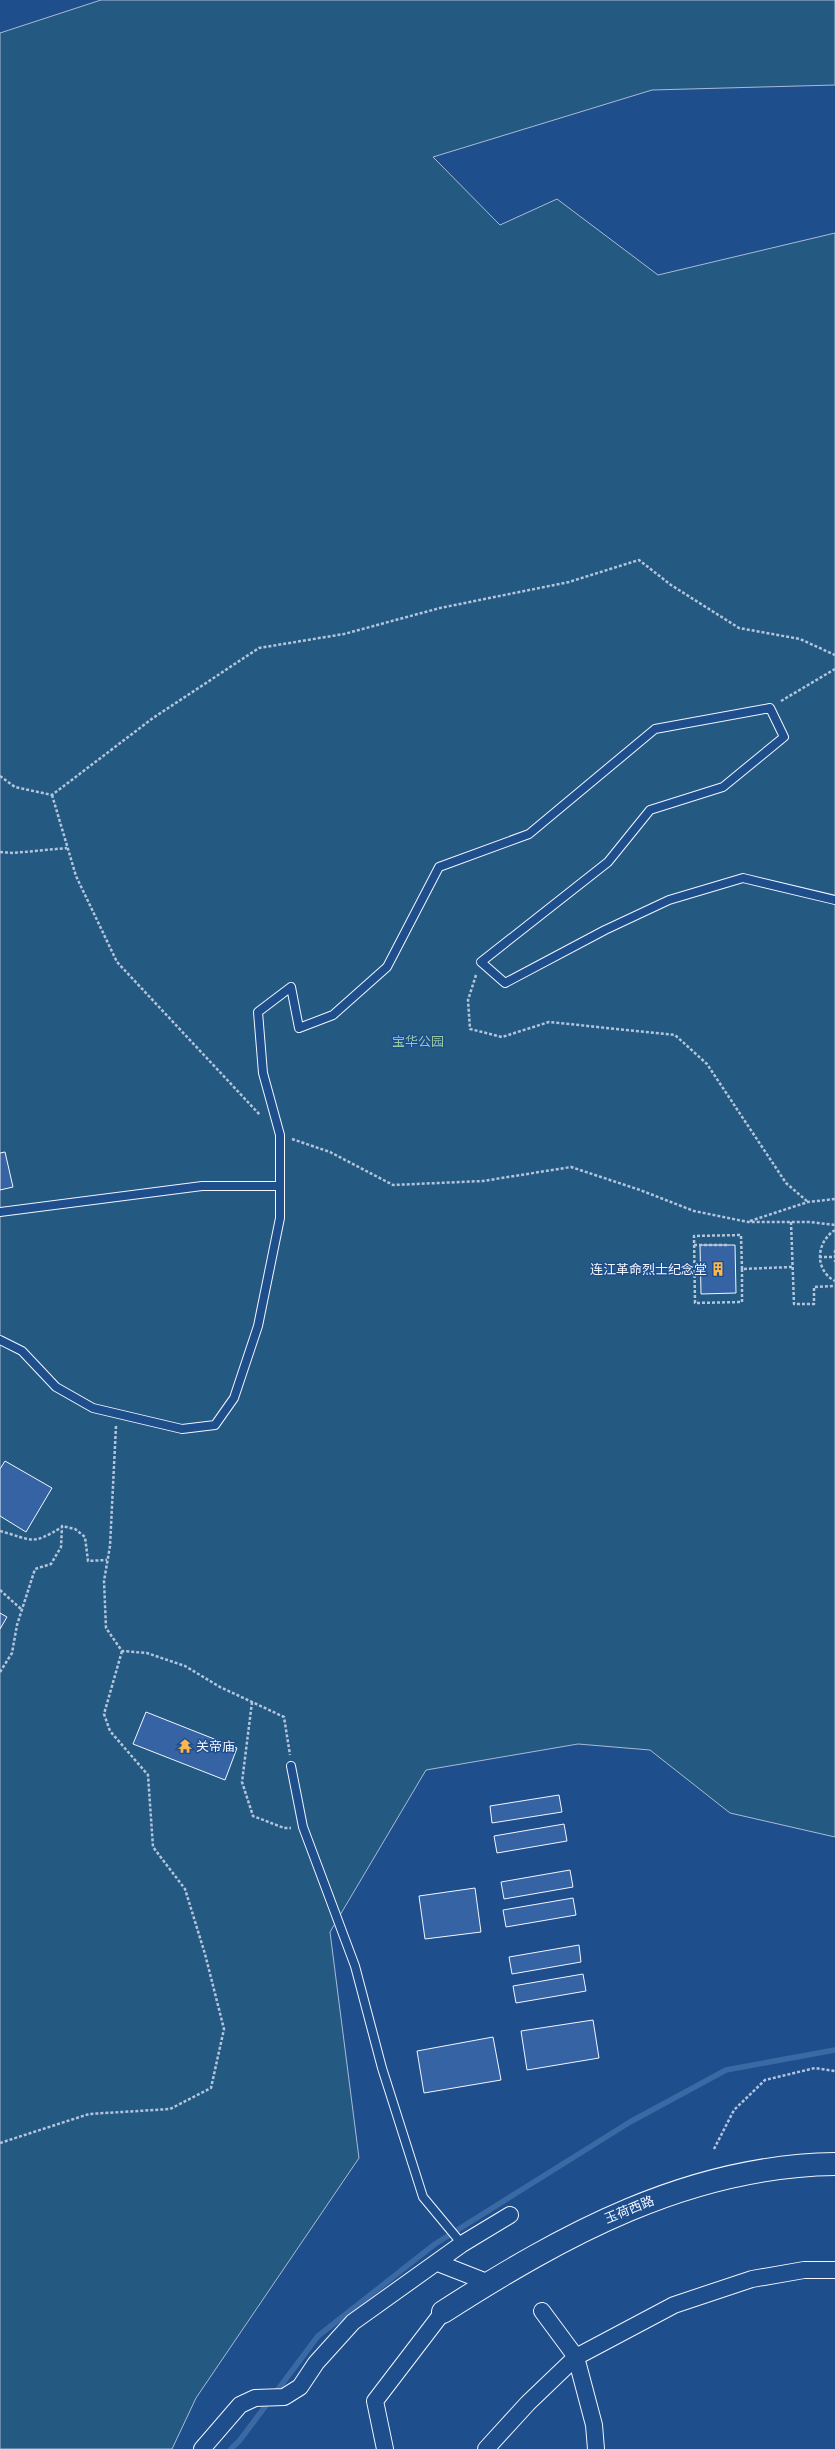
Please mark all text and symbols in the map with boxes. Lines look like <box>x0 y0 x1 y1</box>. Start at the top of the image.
park label: 宝华公园 <box>392 1033 444 1051</box>
place label: 连江革命烈士纪念堂 <box>590 1261 707 1279</box>
building icon: 连江革命烈士纪念堂 <box>710 1261 726 1277</box>
temple icon: 关帝庙 <box>177 1738 193 1754</box>
place label: 关帝庙 <box>196 1738 235 1756</box>
street label: 玉荷西路 <box>602 2192 657 2228</box>

